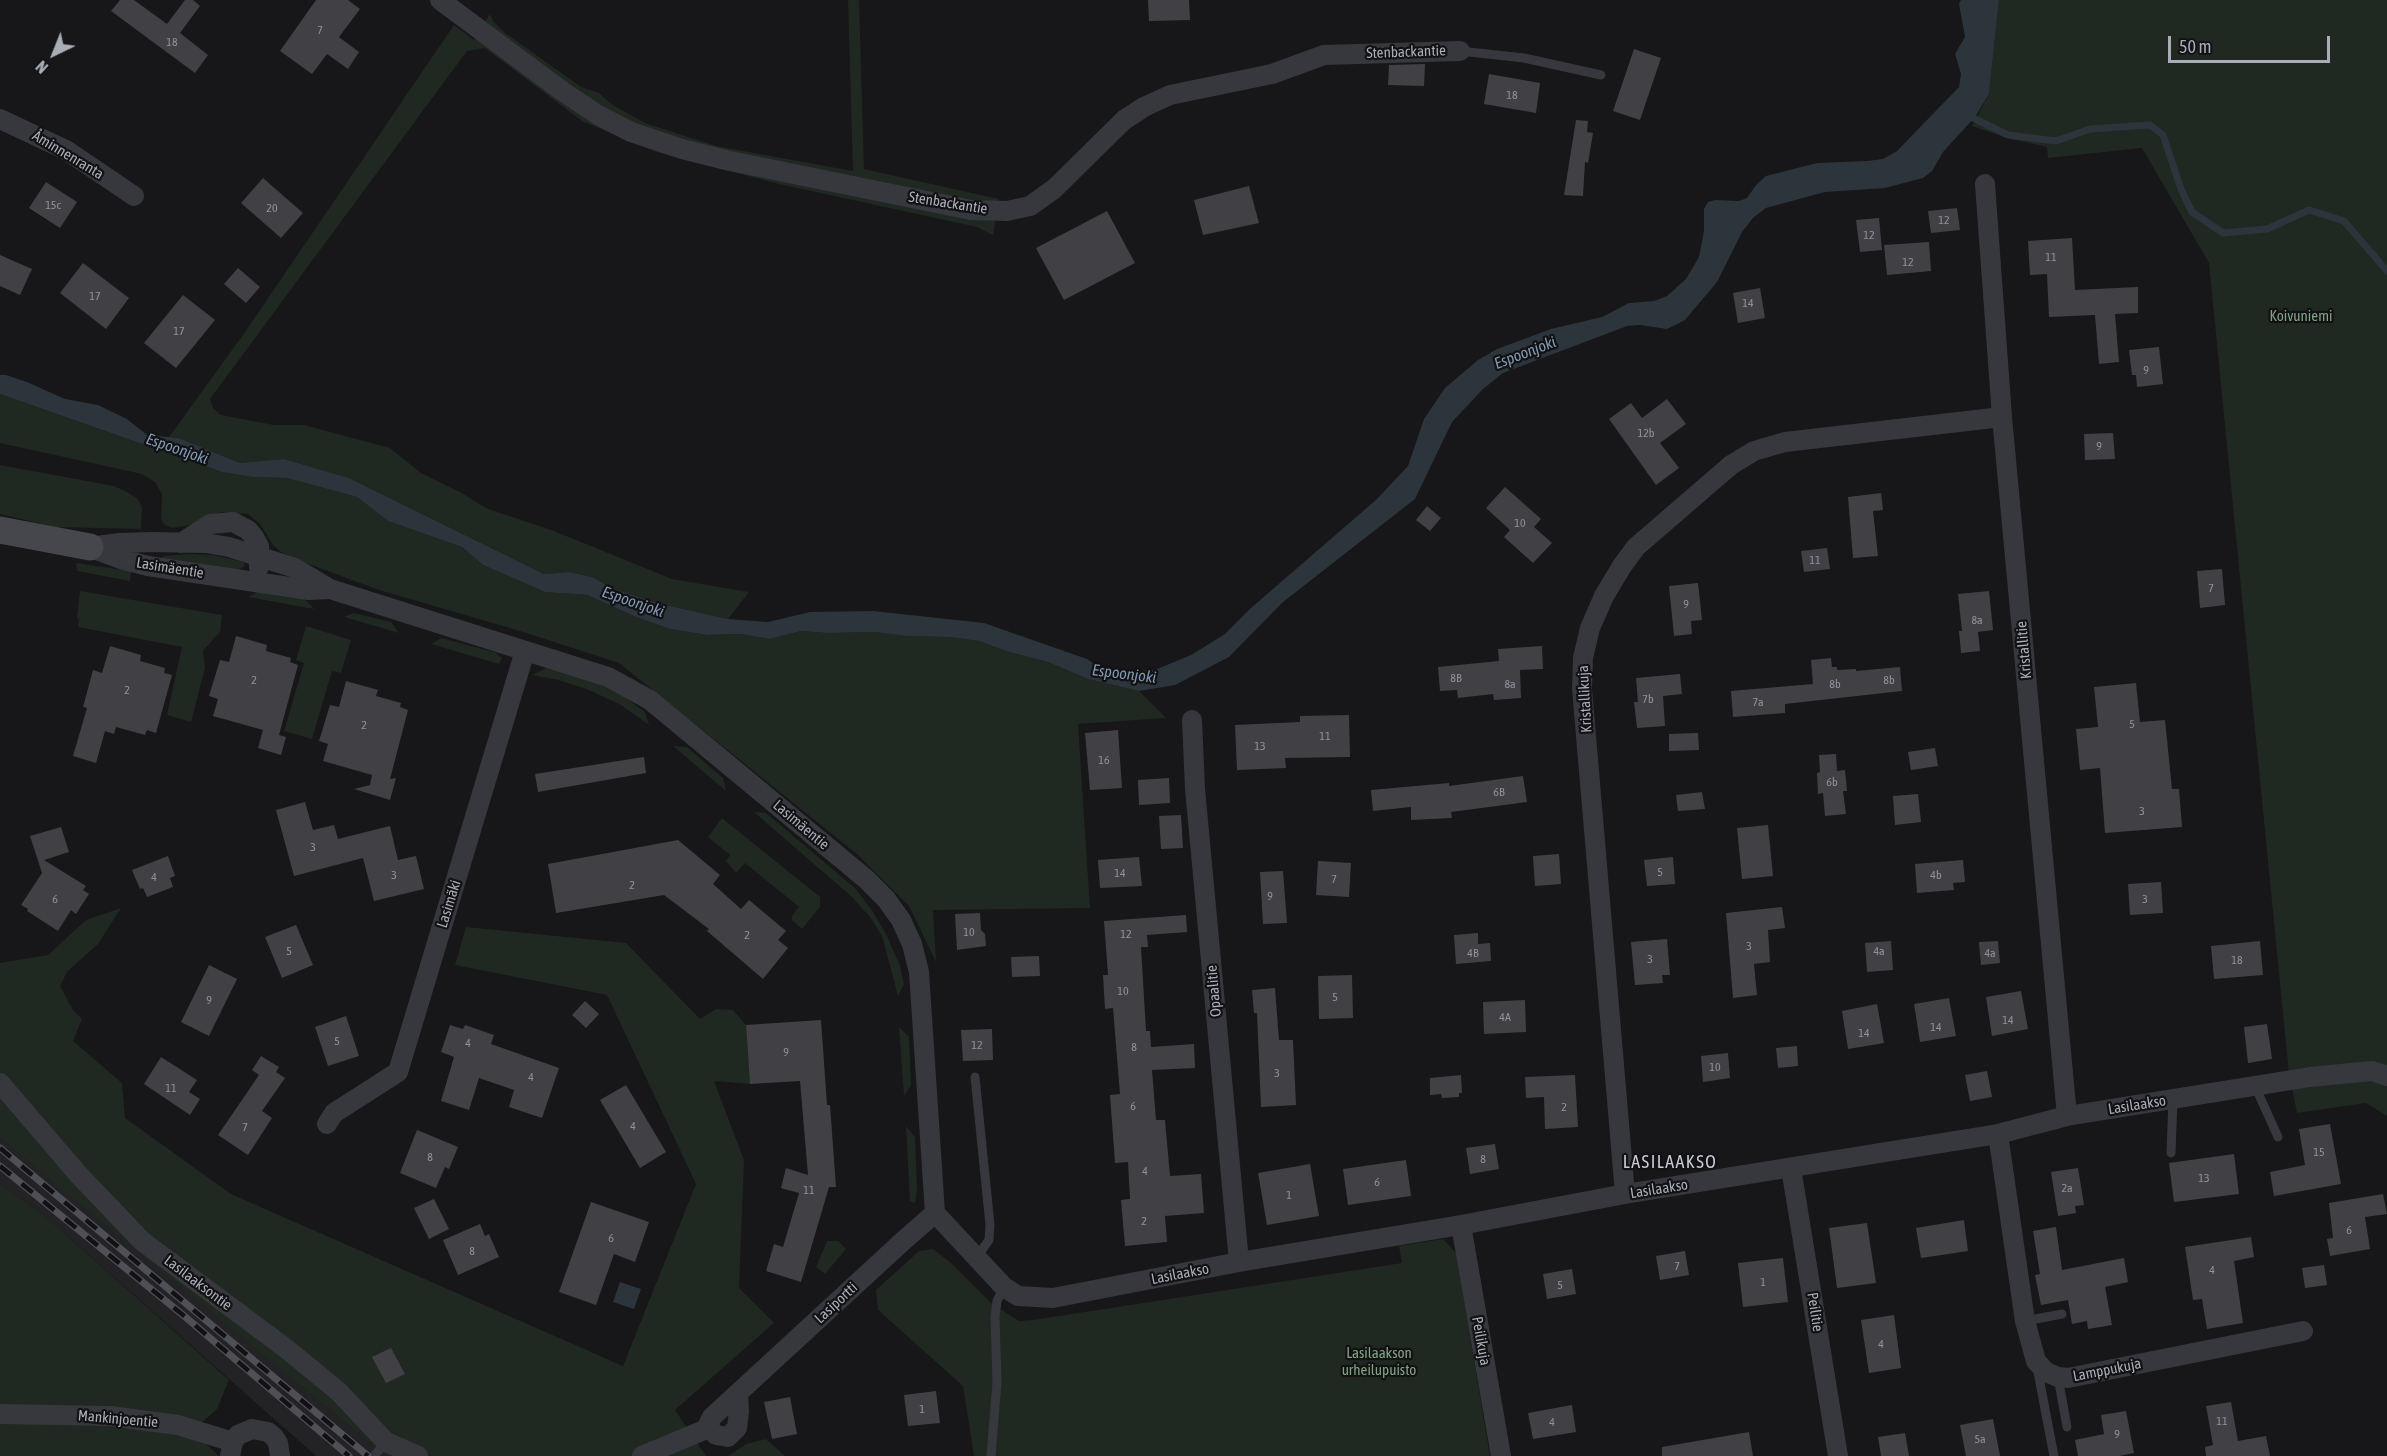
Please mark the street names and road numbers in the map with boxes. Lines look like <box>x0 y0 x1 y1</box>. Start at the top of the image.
street label: Stenbackantie <box>1366 42 1446 62</box>
street label: Åminnenranta <box>29 127 107 183</box>
street label: Stenbackantie <box>907 188 989 218</box>
street label: Lasimäentie <box>135 554 205 582</box>
street label: Kristallitie <box>2013 620 2035 680</box>
street label: Kristallikuja <box>1574 665 1596 733</box>
street label: Lasimäentie <box>769 796 833 854</box>
street label: Lasimäki <box>433 878 465 930</box>
street label: Opaalitie <box>1203 964 1225 1018</box>
street label: Lasilaakso <box>2107 1092 2167 1118</box>
street label: Lasilaakso <box>1629 1176 1689 1202</box>
street label: Lasilaaksontie <box>161 1252 235 1314</box>
street label: Lasilaakso <box>1150 1260 1210 1288</box>
street label: Lasiportti <box>811 1279 861 1327</box>
street label: Peilitie <box>1803 1291 1827 1333</box>
street label: Peilikuja <box>1468 1315 1494 1367</box>
street label: Lamppukuja <box>2071 1355 2143 1385</box>
street label: Mankinjoentie <box>77 1407 159 1431</box>

